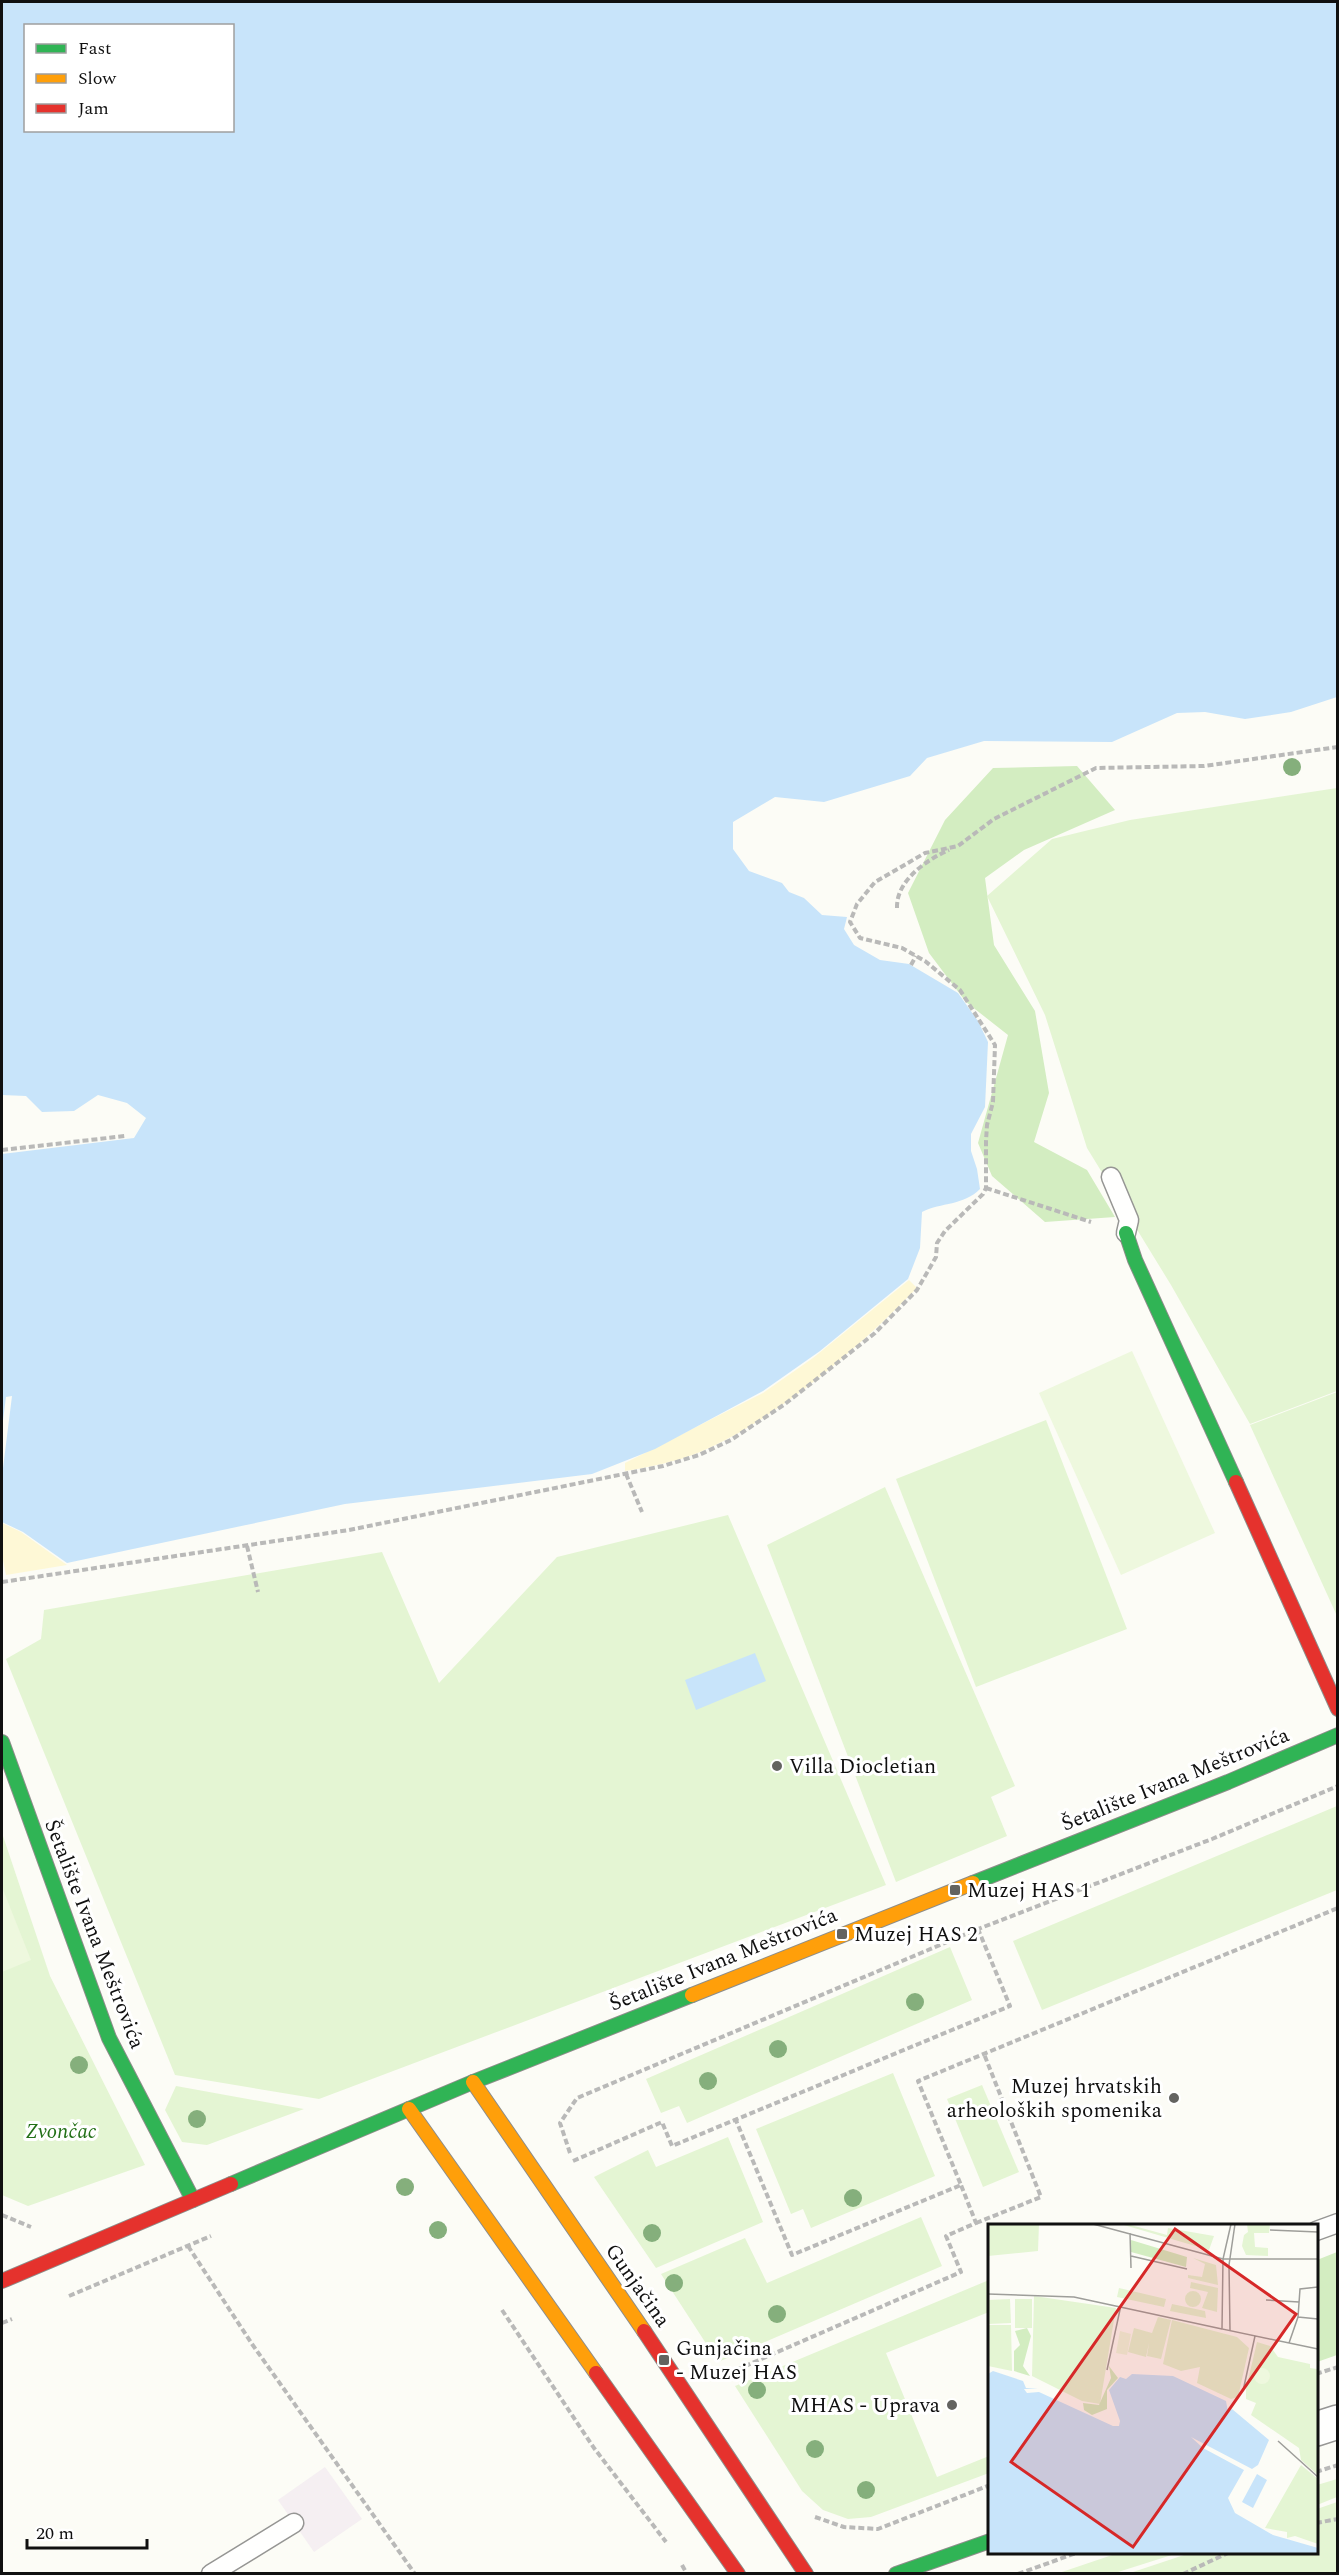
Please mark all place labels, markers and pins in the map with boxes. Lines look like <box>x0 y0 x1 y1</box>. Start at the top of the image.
place label: Villa Diocletian <box>789 1751 936 1783</box>
marker: Villa Diocletian <box>770 1759 784 1773</box>
place label: Muzej HAS 1 <box>967 1875 1091 1907</box>
marker: Muzej HAS 1 <box>948 1883 962 1897</box>
place label: Muzej HAS 2 <box>854 1919 978 1951</box>
marker: Muzej HAS 2 <box>835 1927 849 1941</box>
place label: Muzej hrvatskih arheoloških spomenika <box>947 2071 1163 2127</box>
marker: Muzej hrvatskih arheoloških spomenika <box>1167 2091 1181 2105</box>
place label: Gunjačina - Muzej HAS <box>676 2333 797 2389</box>
marker: Gunjačina - Muzej HAS <box>657 2353 671 2367</box>
place label: MHAS - Uprava <box>790 2390 941 2422</box>
marker: MHAS - Uprava <box>945 2398 959 2412</box>

